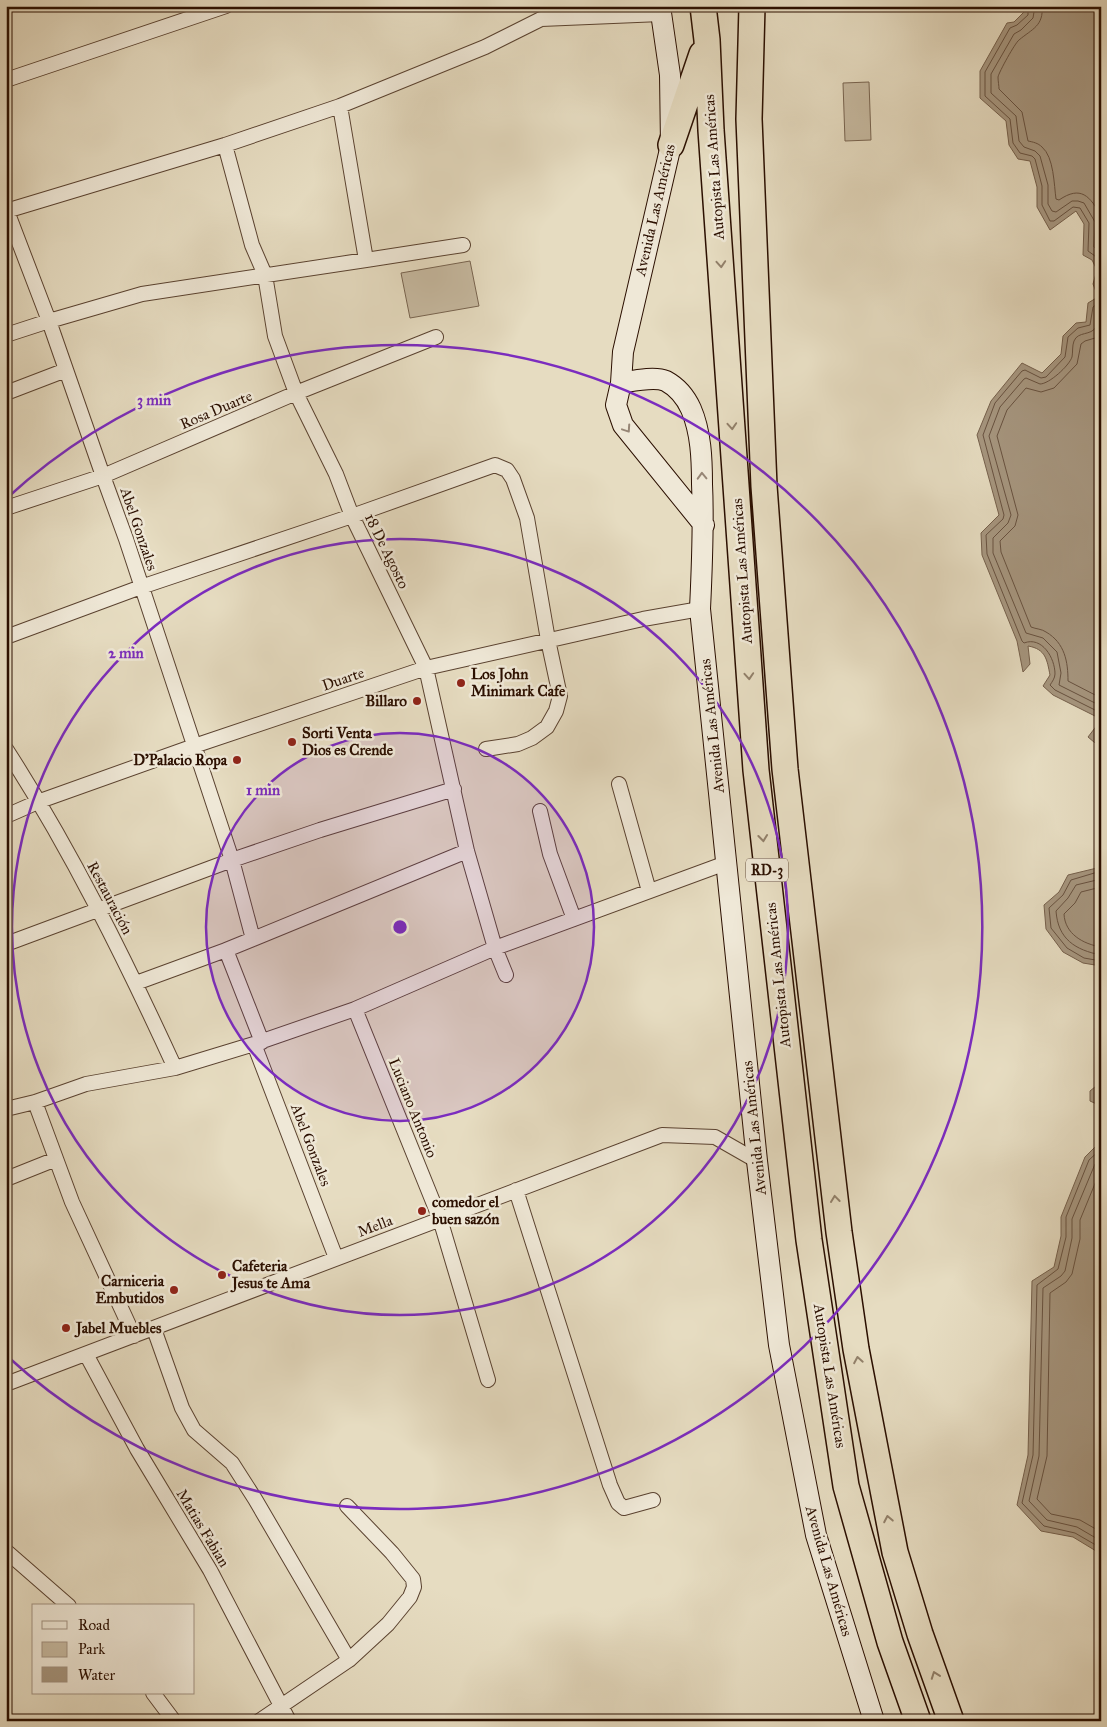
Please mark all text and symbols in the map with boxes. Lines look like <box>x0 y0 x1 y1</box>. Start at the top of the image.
street label: Autopista Las Américas <box>700 94 728 241</box>
street label: Avenida Las Américas <box>631 142 679 279</box>
one-way arrow <box>715 261 726 269</box>
street label: Rosa Duarte <box>177 387 255 433</box>
text: 3 min <box>137 391 172 410</box>
one-way arrow <box>621 423 630 433</box>
one-way arrow <box>726 423 737 431</box>
one-way arrow <box>697 472 707 480</box>
street label: Abel Gonzales <box>116 484 162 573</box>
street label: Autopista Las Américas <box>728 498 756 645</box>
street label: 18 De Agosto <box>361 510 413 592</box>
text: 2 min <box>108 644 145 662</box>
street label: Avenida Las Américas <box>696 658 728 795</box>
street label: Duarte <box>320 663 366 695</box>
place label: Los John Minimark Cafe <box>471 665 566 700</box>
one-way arrow <box>743 672 754 680</box>
marker: Los John Minimark Cafe <box>455 677 467 689</box>
place label: Billaro <box>365 692 407 710</box>
marker: Billaro <box>411 695 423 707</box>
place label: Sorti Venta Dios es Crende <box>302 724 394 759</box>
marker: Sorti Venta Dios es Crende <box>286 736 298 748</box>
place label: D'Palacio Ropa <box>133 751 228 770</box>
marker: D'Palacio Ropa <box>231 754 243 766</box>
text: 1 min <box>246 781 281 799</box>
one-way arrow <box>757 834 768 842</box>
street label: Restauración <box>83 858 137 938</box>
road number: RD-3 <box>746 858 788 882</box>
street label: Autopista Las Américas <box>761 902 795 1049</box>
centre of rings <box>391 918 409 936</box>
street label: Luciano Antonio <box>385 1056 441 1161</box>
street label: Avenida Las Américas <box>738 1060 770 1197</box>
street label: Abel Gonzales <box>287 1100 335 1189</box>
place label: comedor el buen sazón <box>431 1193 500 1228</box>
one-way arrow <box>830 1195 841 1203</box>
marker: comedor el buen sazón <box>416 1205 428 1217</box>
street label: Mella <box>355 1211 396 1241</box>
place label: Cafeteria Jesus te Ama <box>230 1257 311 1293</box>
marker: Cafeteria Jesus te Ama <box>216 1269 228 1281</box>
place label: Carniceria Embutidos <box>95 1272 165 1307</box>
marker: Carniceria Embutidos <box>168 1284 180 1296</box>
street label: Autopista Las Américas <box>810 1302 850 1449</box>
place label: Jabel Muebles <box>74 1319 162 1338</box>
marker: Jabel Muebles <box>60 1322 72 1334</box>
one-way arrow <box>853 1355 864 1364</box>
street label: Matias Fabian <box>173 1486 233 1570</box>
street label: Avenida Las Américas <box>801 1503 856 1638</box>
one-way arrow <box>884 1515 894 1524</box>
legend <box>32 1604 195 1694</box>
text: Road <box>78 1616 110 1634</box>
text: Park <box>78 1640 105 1658</box>
text: Water <box>78 1666 115 1684</box>
one-way arrow <box>931 1671 941 1680</box>

